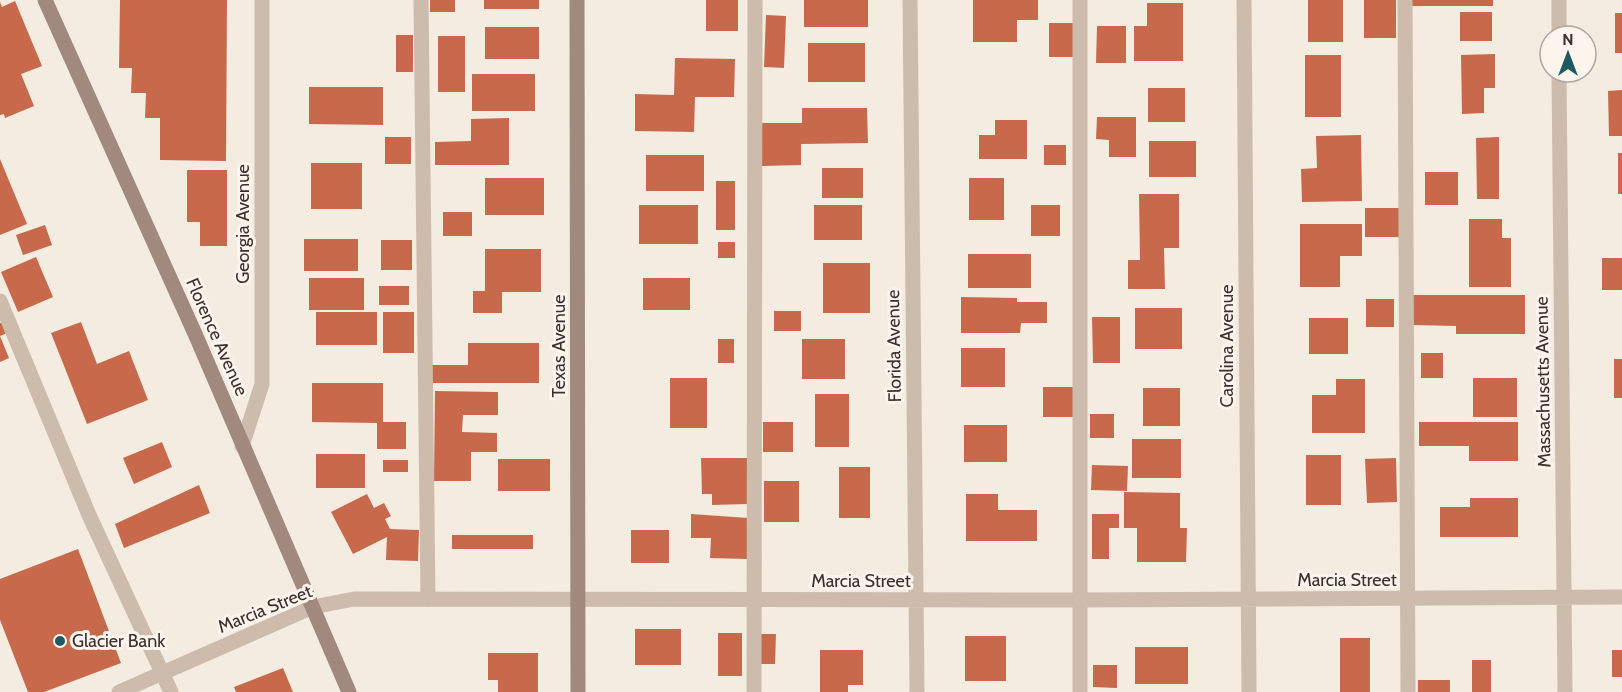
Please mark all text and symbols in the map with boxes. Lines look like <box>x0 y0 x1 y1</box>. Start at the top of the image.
north arrow <box>1538 24 1598 84</box>
text: N <box>1562 30 1574 49</box>
street label: Georgia Avenue <box>232 164 254 284</box>
street label: Florence Avenue <box>181 275 253 399</box>
street label: Carolina Avenue <box>1216 285 1238 407</box>
street label: Florida Avenue <box>882 289 906 403</box>
street label: Texas Avenue <box>548 295 570 397</box>
street label: Massachusetts Avenue <box>1531 296 1555 468</box>
street label: Marcia Street <box>1297 569 1397 591</box>
street label: Marcia Street <box>811 570 911 592</box>
street label: Marcia Street <box>215 580 315 638</box>
place label: Glacier Bank <box>72 630 166 652</box>
marker: Glacier Bank <box>53 634 67 648</box>

